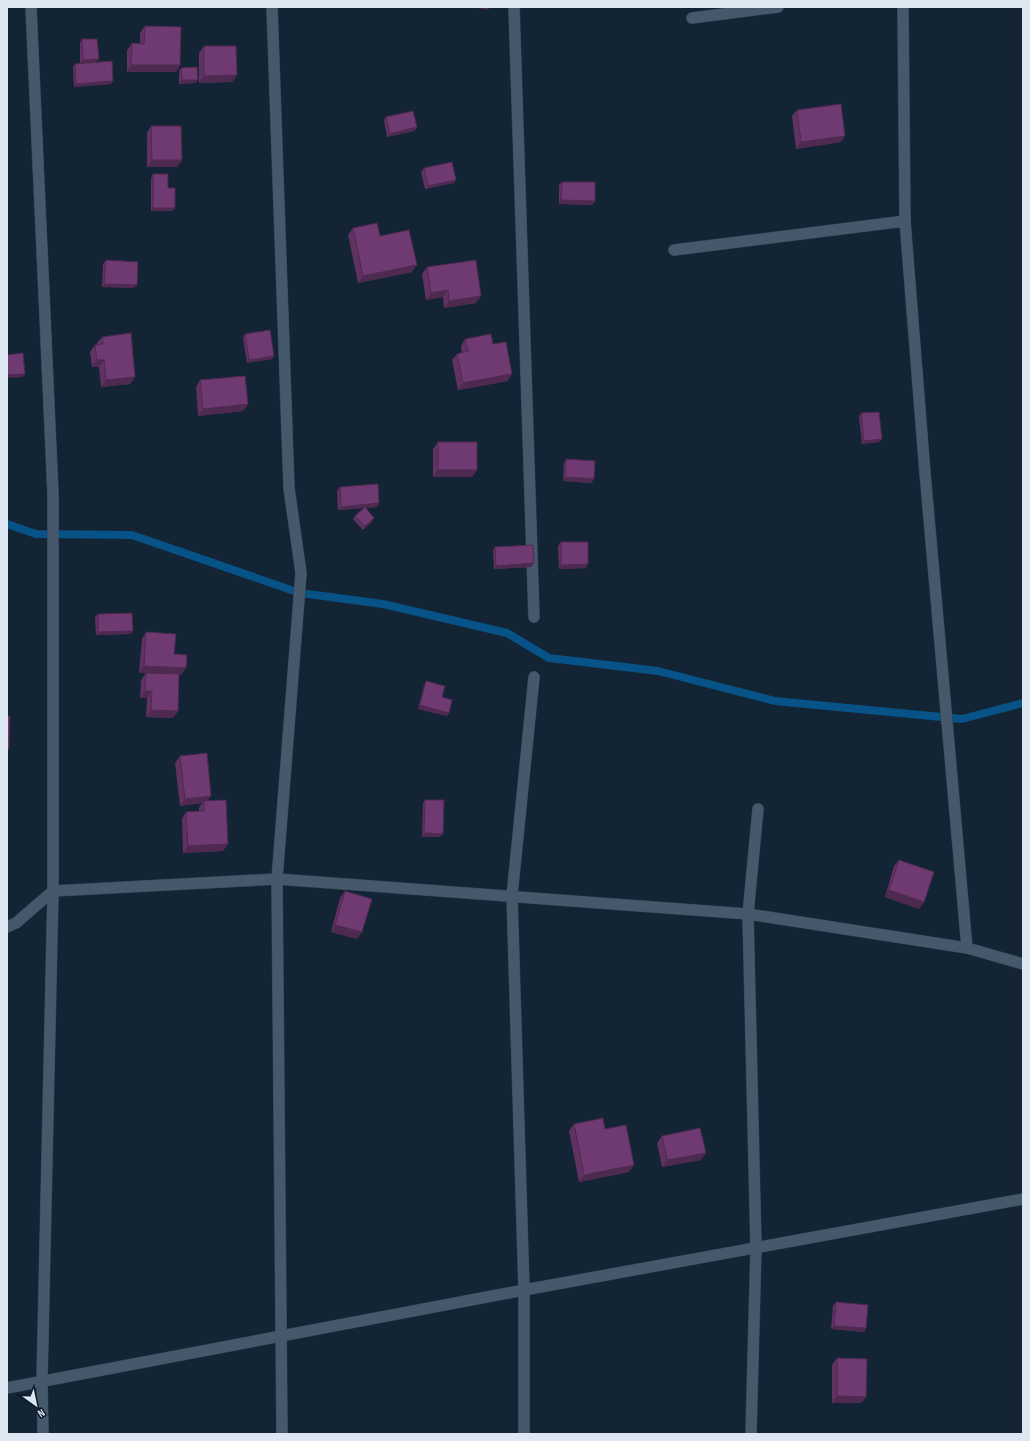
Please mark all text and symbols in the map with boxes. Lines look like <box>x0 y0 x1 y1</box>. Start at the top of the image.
north arrow <box>16 1385 56 1425</box>
text: N <box>35 1406 47 1420</box>

